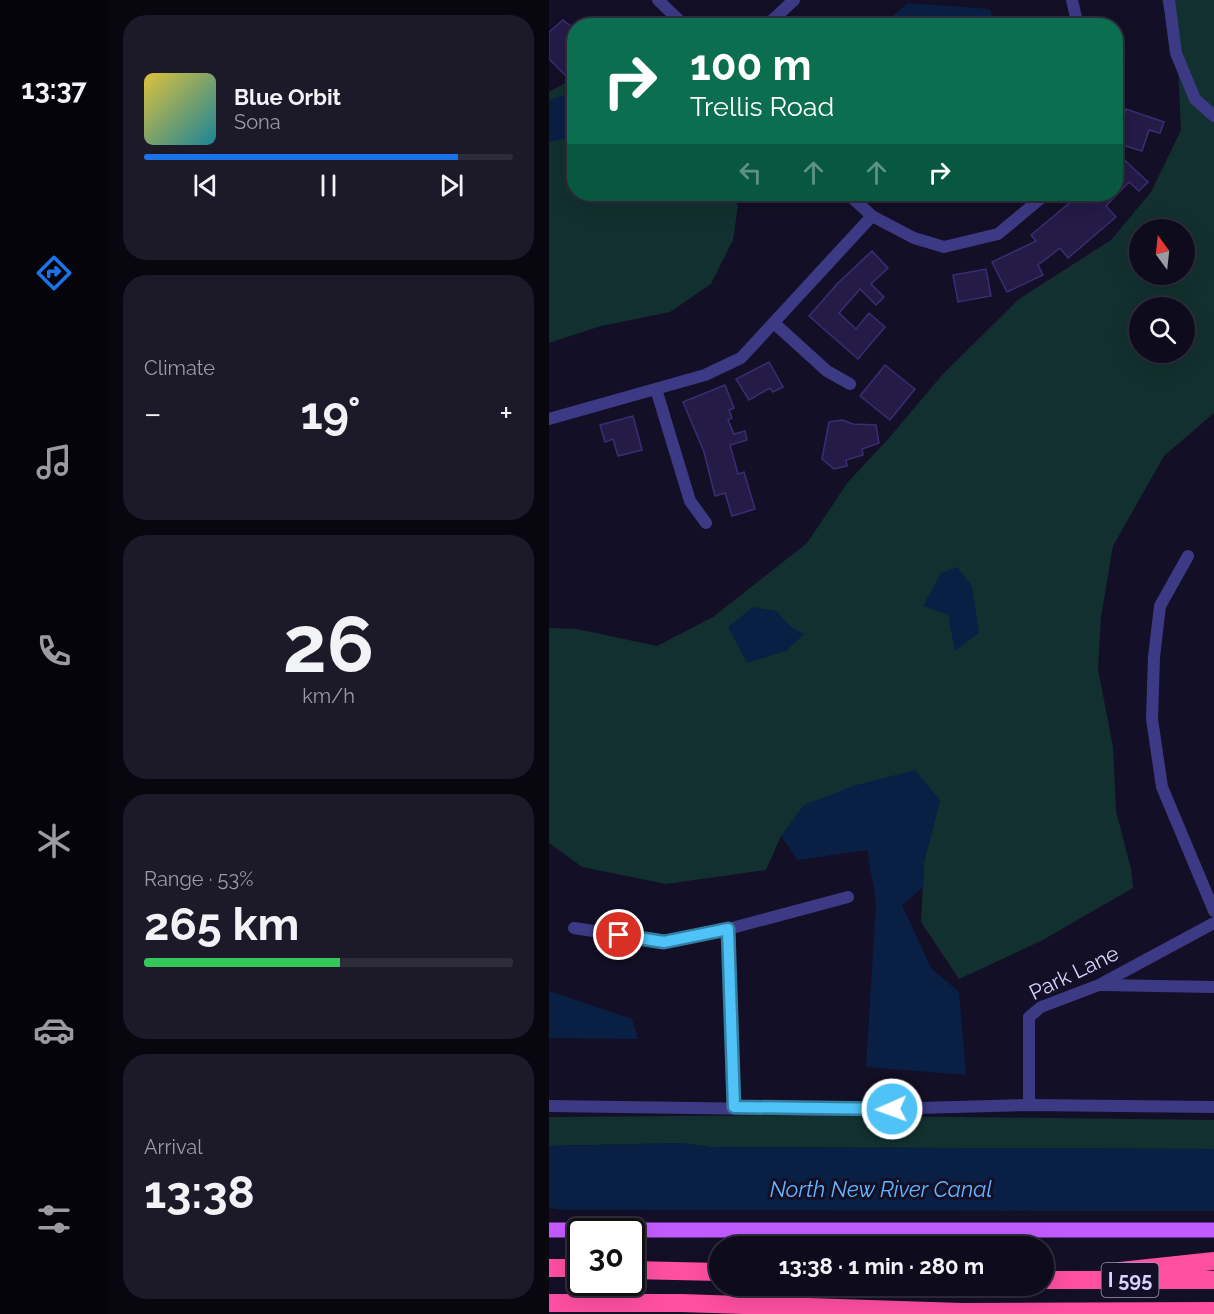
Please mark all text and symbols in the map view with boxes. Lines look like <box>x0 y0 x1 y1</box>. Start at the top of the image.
text: 100 m <box>690 41 812 90</box>
icon: right <box>591 42 669 120</box>
text: 13:37 <box>21 74 87 105</box>
text: Blue Orbit <box>234 84 341 110</box>
text: Trellis Road <box>690 91 834 122</box>
text: Sona <box>234 110 281 134</box>
icon: left <box>734 156 767 189</box>
icon: ahead <box>797 156 830 189</box>
icon: ahead <box>860 156 893 189</box>
icon: right <box>923 156 956 189</box>
icon: previous <box>189 169 222 202</box>
icon: pause <box>312 169 345 202</box>
icon: next <box>435 169 468 202</box>
north arrow <box>1129 219 1195 285</box>
map controls <box>1129 219 1195 363</box>
icon: directions <box>33 252 75 294</box>
button: search <box>1129 297 1195 363</box>
text: Climate <box>144 356 215 380</box>
text: 19° <box>300 387 361 440</box>
text: − <box>144 394 162 433</box>
text: + <box>499 394 513 433</box>
icon: music <box>33 441 75 483</box>
text: 26 <box>283 599 374 690</box>
icon: phone <box>33 630 75 672</box>
text: km/h <box>302 684 355 708</box>
icon: climate <box>33 820 75 862</box>
text: Range · 53% <box>144 867 253 891</box>
text: 265 km <box>144 898 299 951</box>
pin <box>593 909 644 960</box>
icon: arrive <box>602 918 635 951</box>
street label: Park Lane <box>1025 940 1123 1005</box>
icon: car <box>33 1009 75 1051</box>
position arrow <box>860 1077 924 1141</box>
text: Arrival <box>144 1135 203 1159</box>
text: 13:38 <box>144 1166 255 1219</box>
water label: North New River Canal <box>770 1176 992 1202</box>
icon: filters <box>33 1198 75 1240</box>
speed limit sign: 30 <box>567 1218 645 1296</box>
text: 13:38 · 1 min · 280 m <box>779 1253 984 1279</box>
road number: I 595 <box>1101 1263 1159 1297</box>

